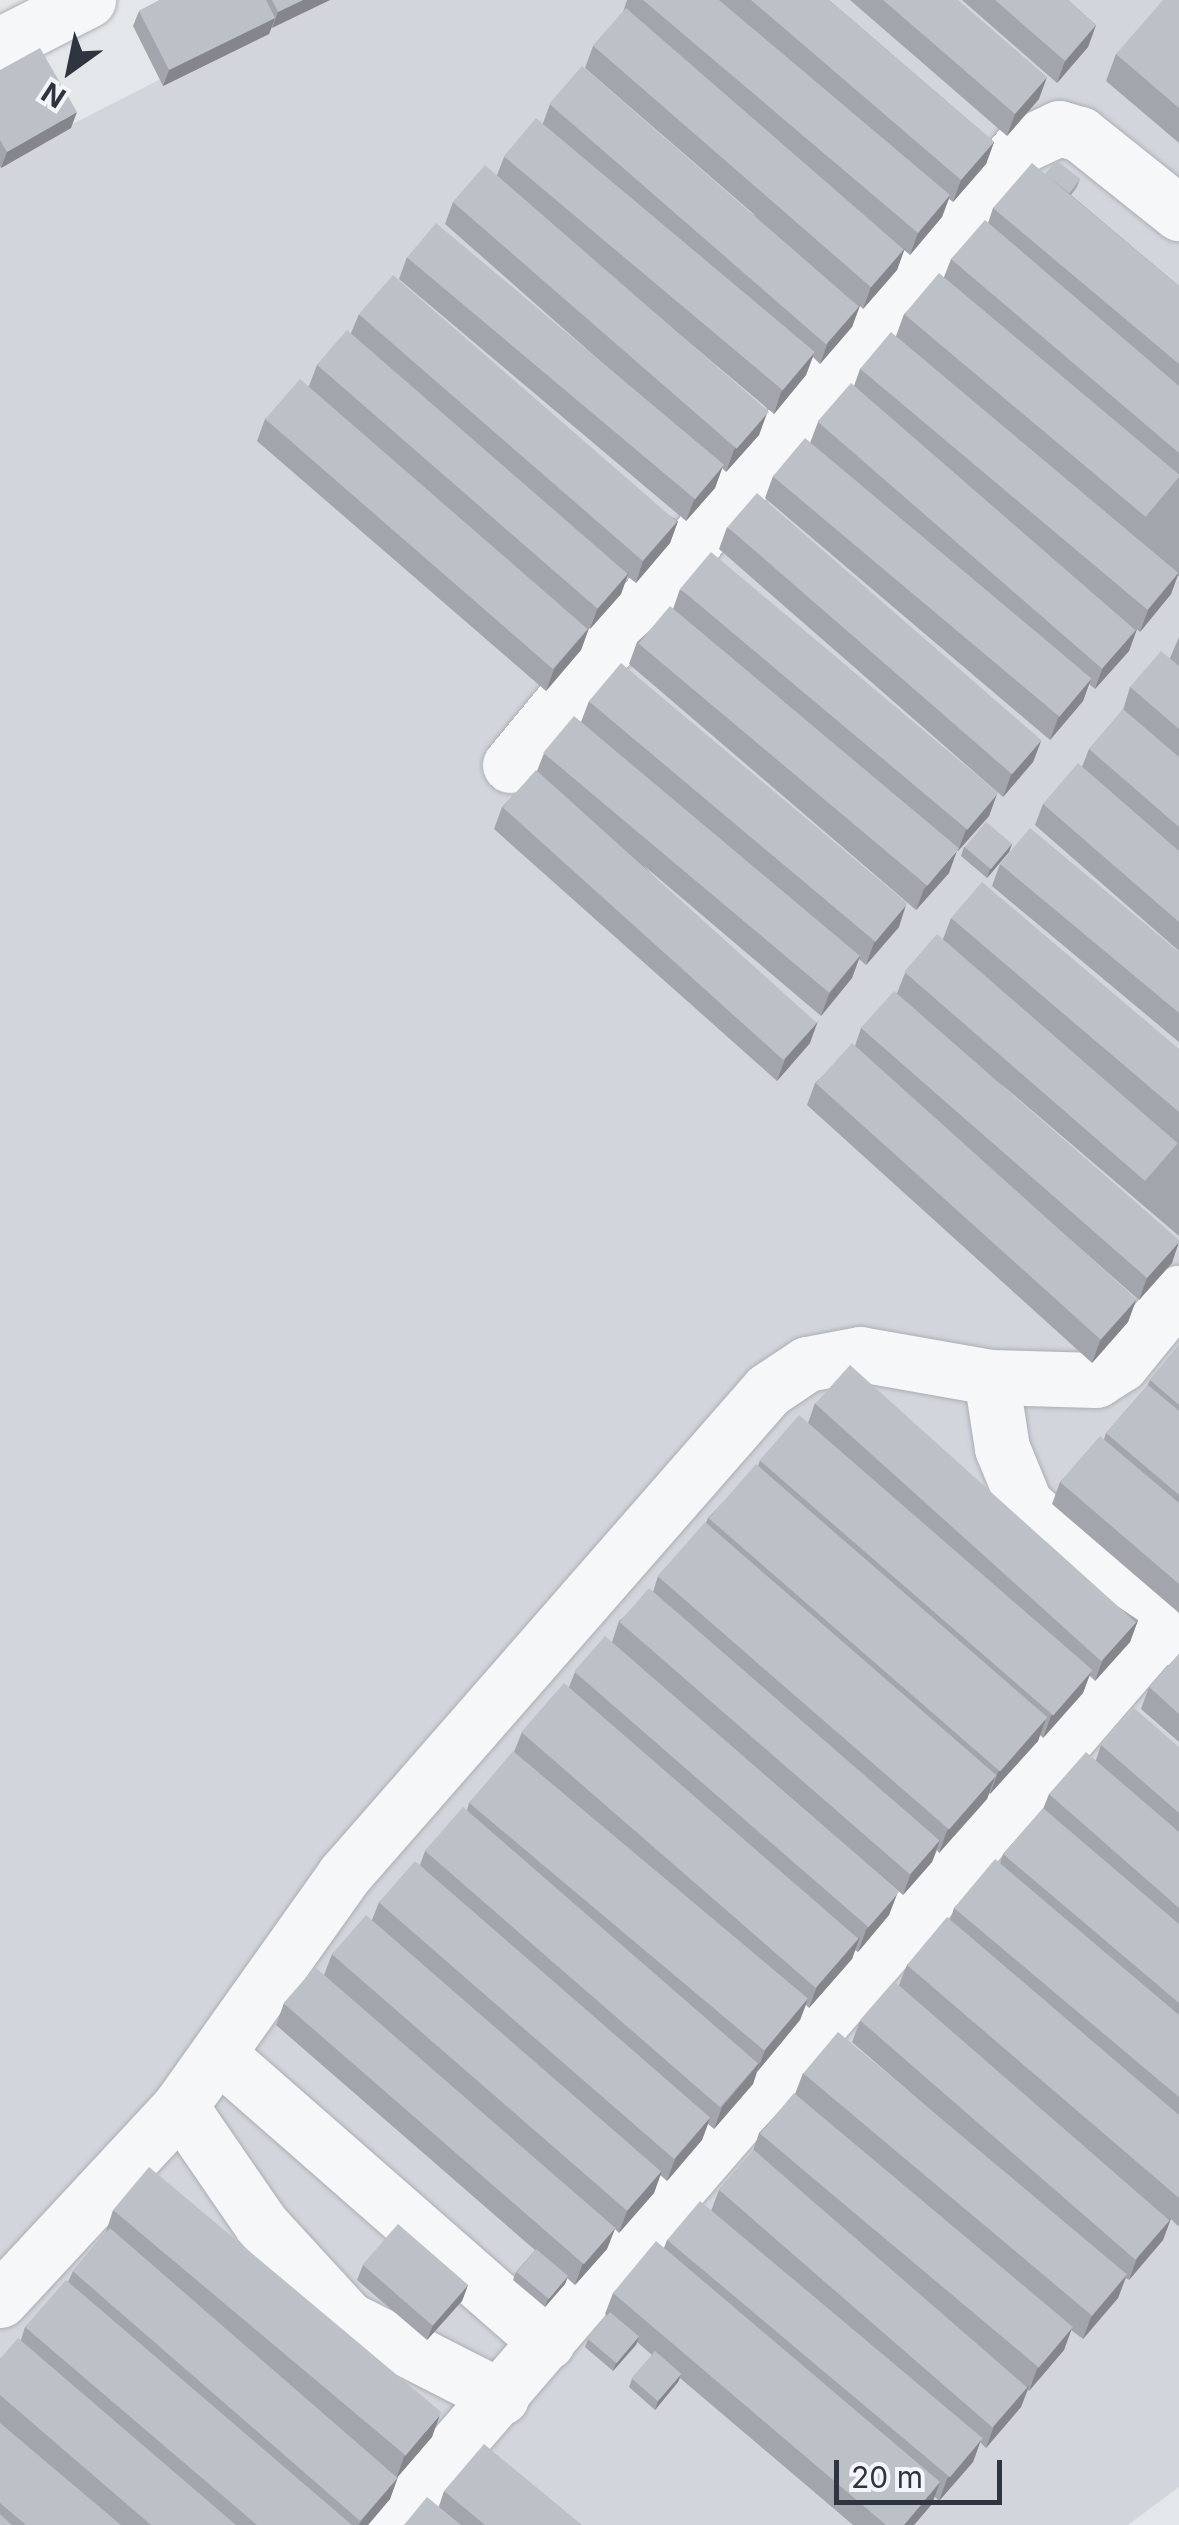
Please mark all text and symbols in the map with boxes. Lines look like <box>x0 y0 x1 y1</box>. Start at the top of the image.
north arrow <box>20 20 120 120</box>
text: N <box>35 75 72 115</box>
scale bar <box>839 2440 1006 2502</box>
text: 20 m <box>851 2459 923 2495</box>

